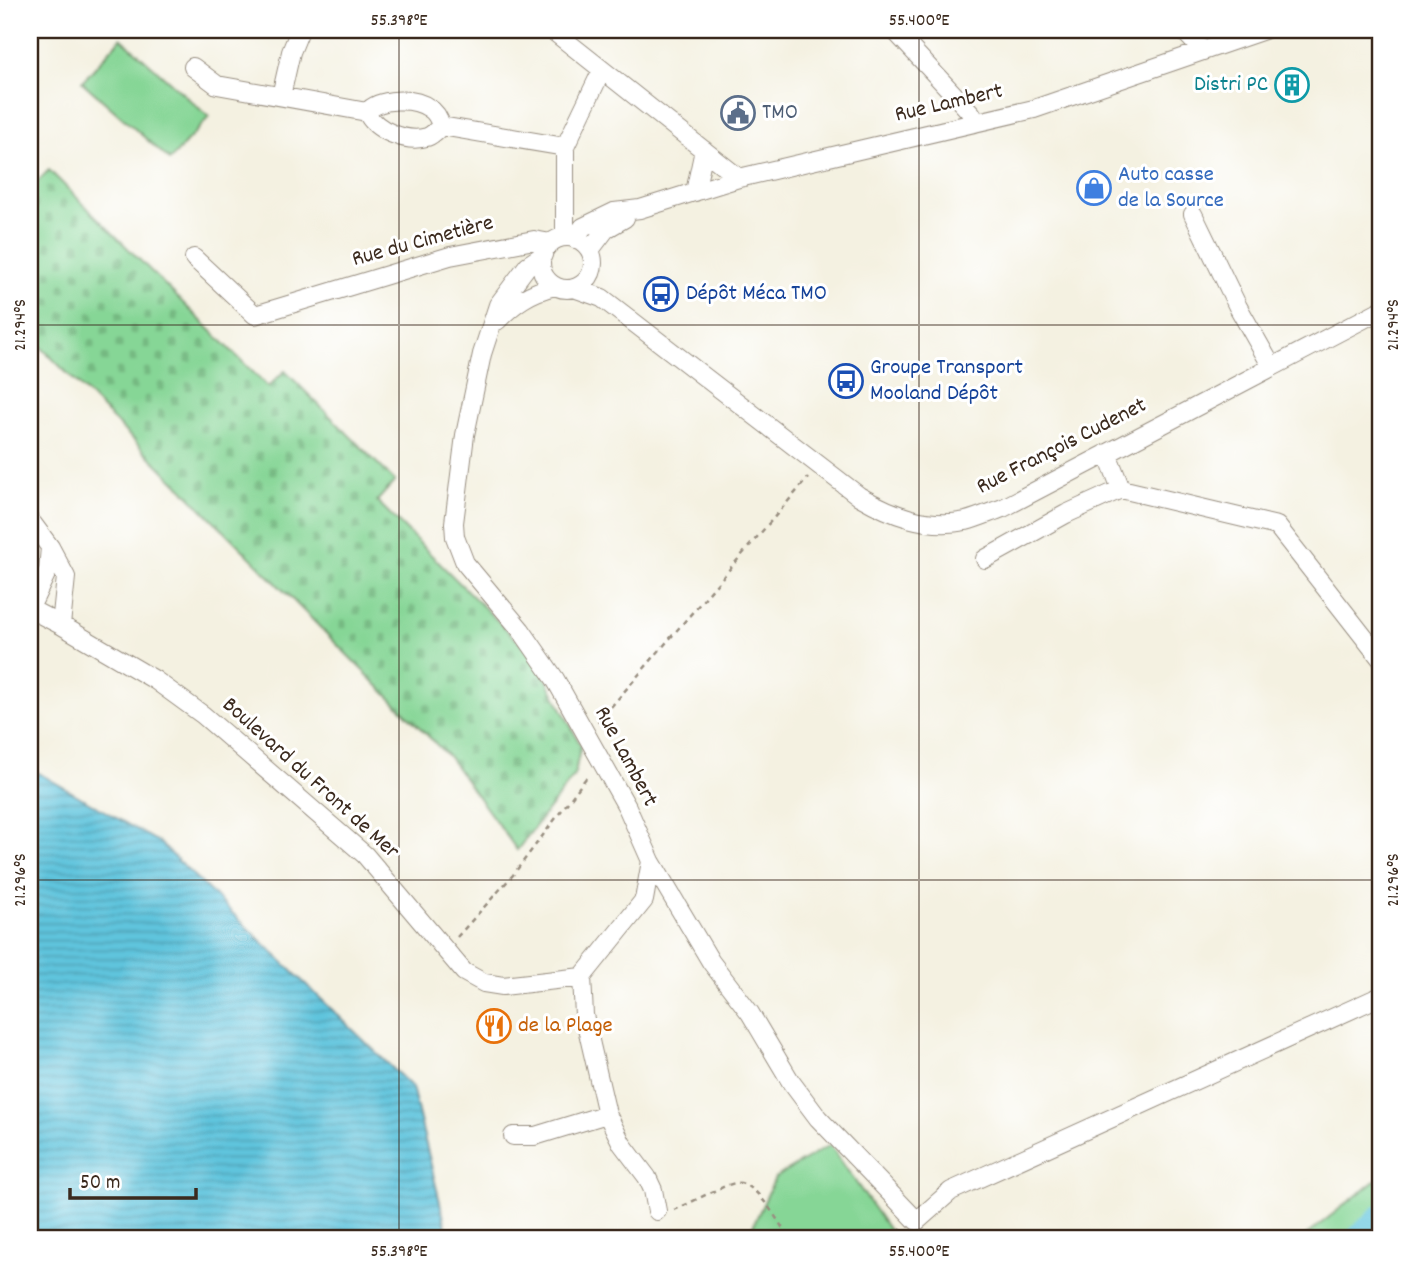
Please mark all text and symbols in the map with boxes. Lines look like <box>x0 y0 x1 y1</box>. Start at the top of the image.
text: 55.398°E <box>370 9 428 34</box>
text: 55.400°E <box>889 9 949 34</box>
building icon: Distri PC <box>1273 66 1311 104</box>
place label: Distri PC <box>1194 69 1268 102</box>
street label: Rue Lambert <box>892 76 1006 132</box>
public building icon: TMO <box>719 94 757 132</box>
place label: TMO <box>762 97 798 130</box>
place label: Auto casse de la Source <box>1118 159 1224 218</box>
shop icon: Auto casse de la Source <box>1075 169 1113 207</box>
street label: Rue du Cimetière <box>349 207 497 277</box>
bus stop icon: Dépôt Méca TMO <box>642 275 680 313</box>
place label: Dépôt Méca TMO <box>686 278 827 311</box>
text: 21.294°S <box>9 299 34 351</box>
text: 21.294°S <box>1382 299 1407 351</box>
place label: Groupe Transport Mooland Dépôt <box>870 352 1023 411</box>
bus stop icon: Groupe Transport Mooland Dépôt <box>827 362 865 400</box>
street label: Rue François Cudenet <box>971 390 1153 504</box>
street label: Boulevard du Front de Mer <box>214 690 407 868</box>
street label: Rue Lambert <box>585 701 665 813</box>
text: 21.296°S <box>9 853 34 907</box>
text: 21.296°S <box>1382 853 1407 907</box>
restaurant icon: de la Plage <box>475 1007 513 1045</box>
place label: de la Plage <box>518 1010 613 1043</box>
scale bar <box>70 1157 196 1201</box>
text: 50 m <box>80 1169 120 1199</box>
text: 55.398°E <box>370 1240 428 1265</box>
text: 55.400°E <box>889 1240 949 1265</box>

